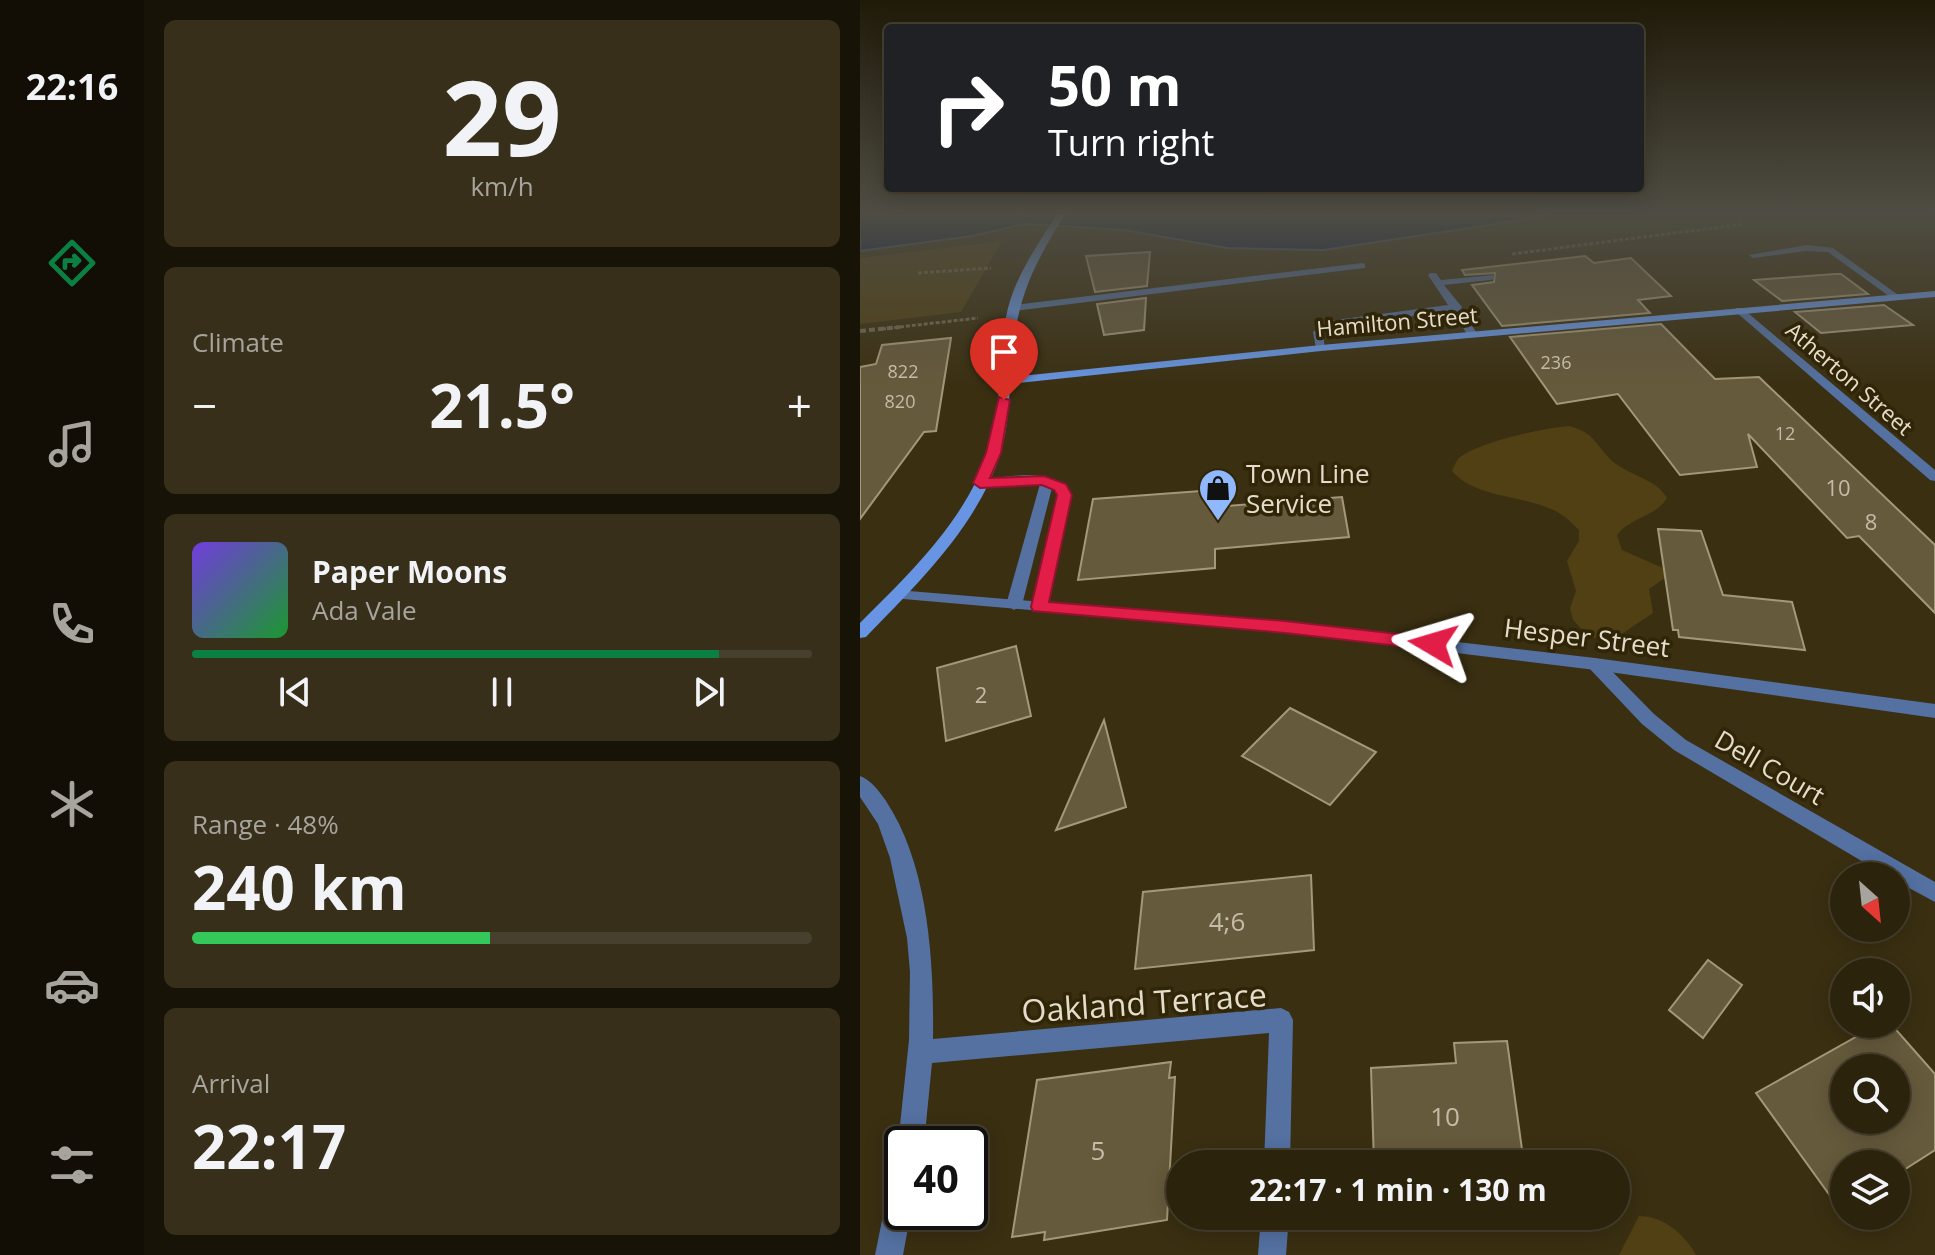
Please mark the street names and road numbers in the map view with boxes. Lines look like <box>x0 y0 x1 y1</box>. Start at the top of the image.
street label: Hamilton Street <box>1315 299 1479 343</box>
street label: Atherton Street <box>1780 315 1920 441</box>
street label: Hesper Street <box>1502 609 1672 665</box>
street label: Dell Court <box>1709 721 1831 813</box>
street label: Oakland Terrace <box>1020 972 1268 1032</box>

